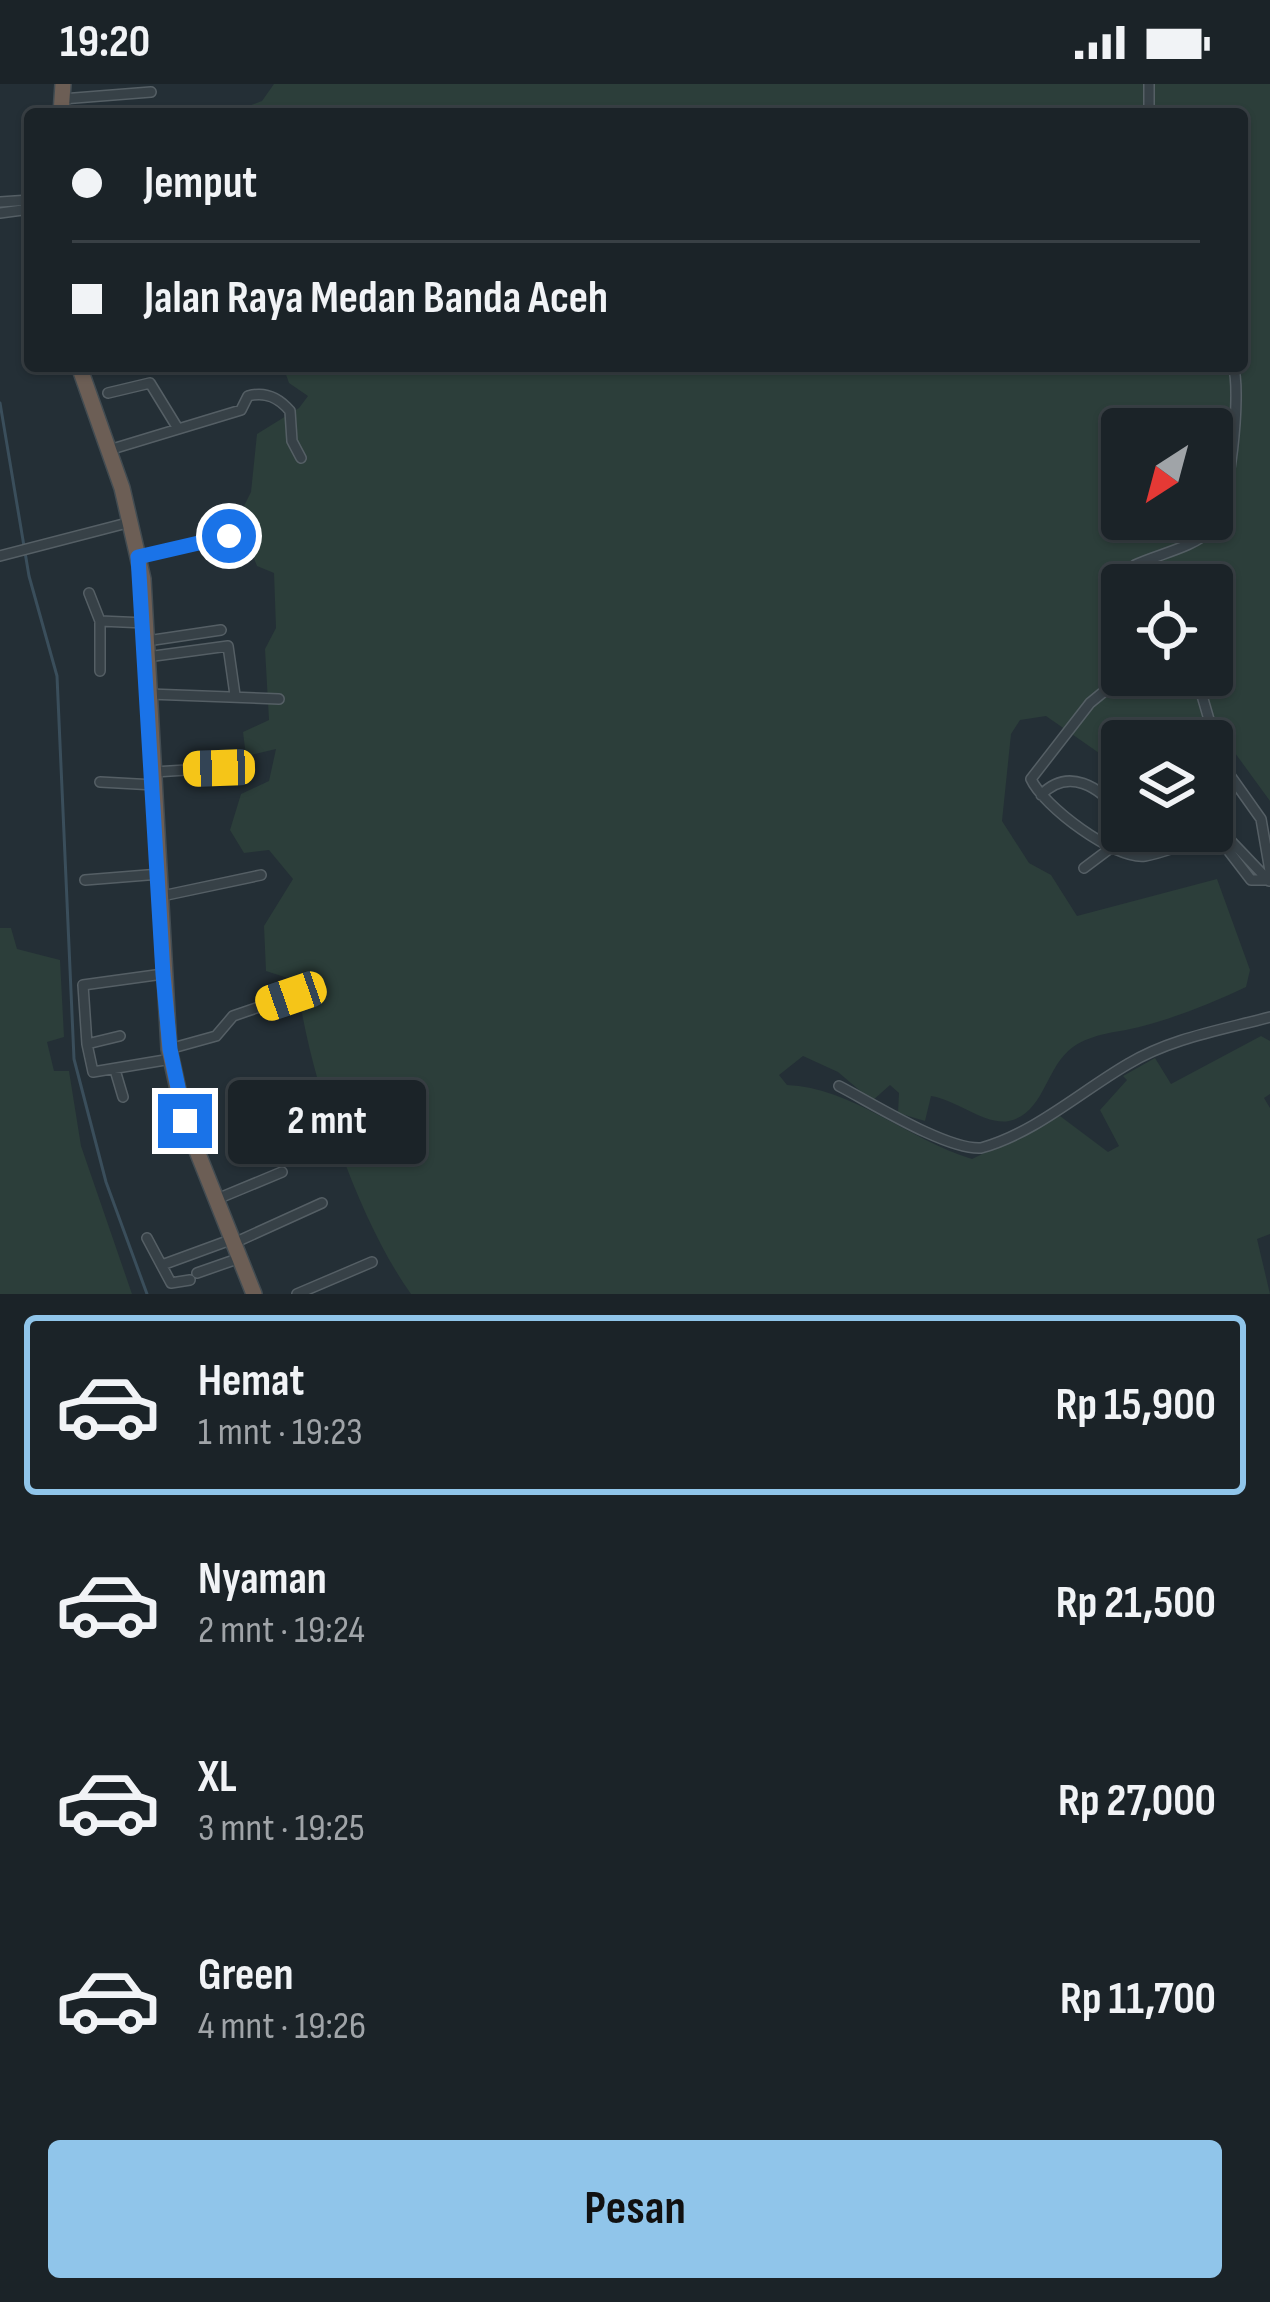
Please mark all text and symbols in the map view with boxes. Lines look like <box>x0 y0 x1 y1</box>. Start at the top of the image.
text: 19:20 <box>60 15 150 70</box>
text: Jemput <box>144 156 257 211</box>
text: Jalan Raya Medan Banda Aceh <box>144 271 608 326</box>
north arrow <box>1101 408 1233 540</box>
map controls <box>1101 408 1233 852</box>
route start <box>202 509 256 563</box>
button: locate <box>1101 564 1233 696</box>
button: layers <box>1101 720 1233 852</box>
car <box>182 749 256 787</box>
car <box>251 967 331 1025</box>
callout: 2 mnt <box>227 1079 425 1163</box>
route end <box>158 1094 212 1148</box>
text: 2 mnt <box>287 1098 367 1145</box>
icon: car <box>54 1351 162 1459</box>
text: Hemat <box>198 1354 304 1409</box>
text: Rp 15,900 <box>1056 1378 1216 1433</box>
text: 1 mnt · 19:23 <box>198 1409 363 1456</box>
icon: car <box>54 1549 162 1657</box>
text: Nyaman <box>198 1552 327 1607</box>
text: Rp 21,500 <box>1056 1576 1216 1631</box>
text: 2 mnt · 19:24 <box>198 1607 365 1654</box>
icon: car <box>54 1747 162 1855</box>
text: XL <box>198 1750 237 1805</box>
text: Rp 27,000 <box>1058 1774 1216 1829</box>
text: 3 mnt · 19:25 <box>198 1805 365 1852</box>
icon: car <box>54 1945 162 2053</box>
text: Green <box>198 1948 294 2003</box>
text: Rp 11,700 <box>1060 1972 1216 2027</box>
text: 4 mnt · 19:26 <box>198 2003 366 2050</box>
button: Pesan <box>48 2140 1222 2278</box>

